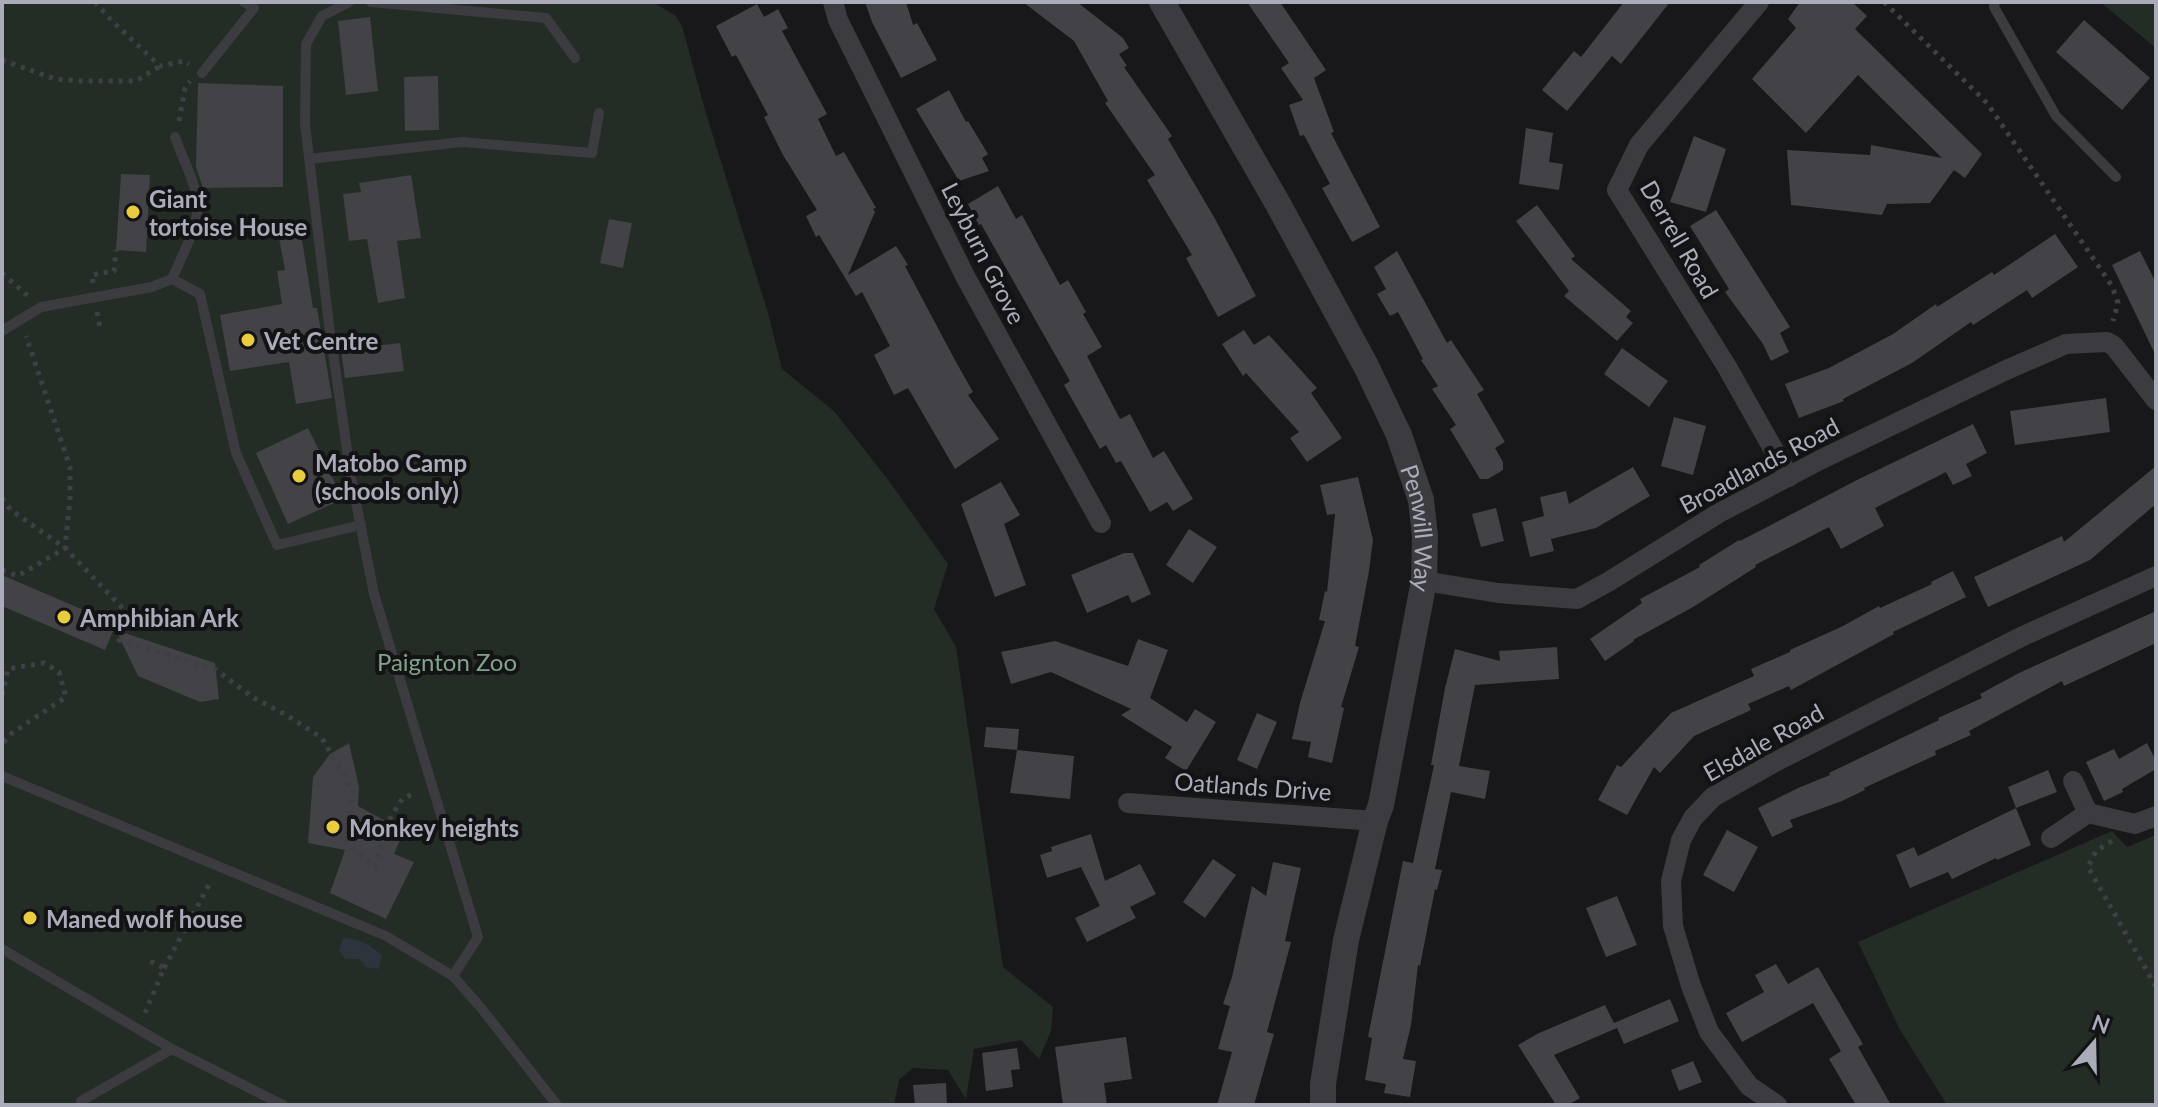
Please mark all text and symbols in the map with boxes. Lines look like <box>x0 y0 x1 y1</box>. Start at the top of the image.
street label: Derrell Road <box>1635 175 1725 303</box>
street label: Leyburn Grove <box>936 177 1032 329</box>
place label: Giant tortoise House <box>149 184 307 241</box>
marker: Giant tortoise House <box>124 203 142 221</box>
place label: Vet Centre <box>263 326 379 355</box>
marker: Vet Centre <box>239 331 257 349</box>
street label: Broadlands Road <box>1674 411 1844 519</box>
place label: Matobo Camp (schools only) <box>315 448 467 505</box>
street label: Penwill Way <box>1395 460 1440 595</box>
marker: Matobo Camp (schools only) <box>290 467 308 485</box>
place label: Amphibian Ark <box>79 603 239 632</box>
marker: Amphibian Ark <box>55 608 73 626</box>
park label: Paignton Zoo <box>377 647 517 676</box>
street label: Elsdale Road <box>1698 697 1828 787</box>
street label: Oatlands Drive <box>1173 766 1333 806</box>
place label: Monkey heights <box>349 813 519 842</box>
marker: Monkey heights <box>324 818 342 836</box>
place label: Maned wolf house <box>46 904 243 933</box>
marker: Maned wolf house <box>21 909 39 927</box>
north arrow <box>2054 1003 2134 1083</box>
text: N <box>2088 1008 2114 1039</box>

